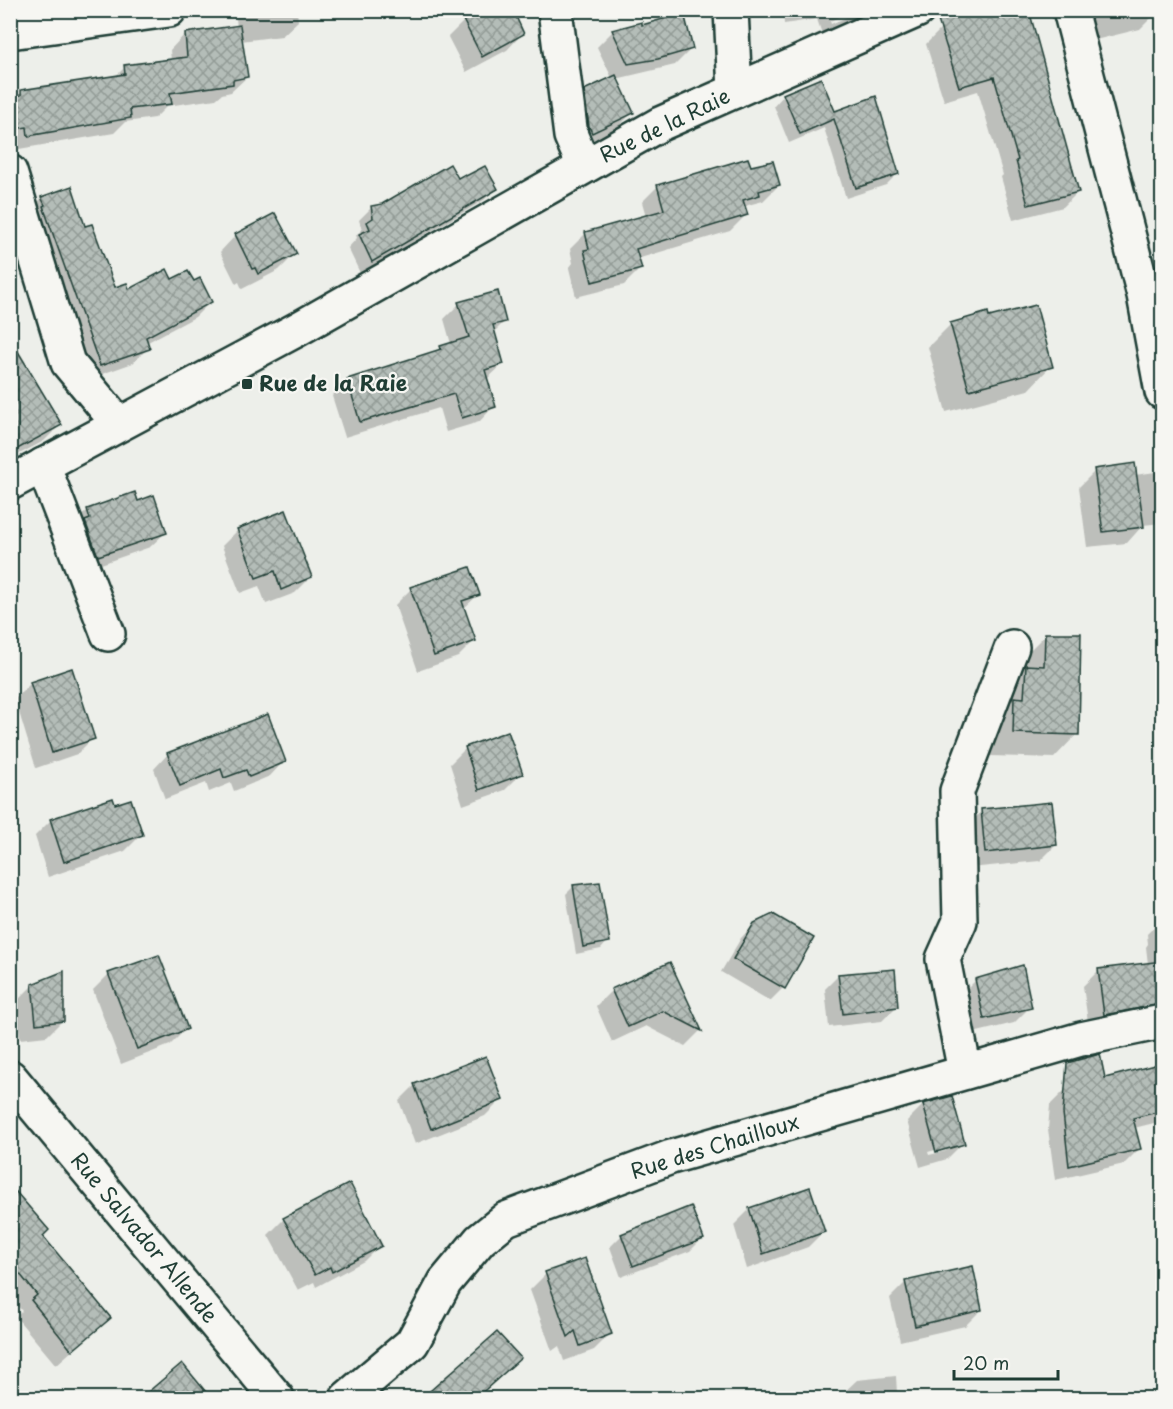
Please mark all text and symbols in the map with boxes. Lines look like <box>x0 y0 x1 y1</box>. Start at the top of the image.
street label: Rue de la Raie <box>593 79 735 170</box>
place label: Rue de la Raie <box>259 366 407 398</box>
marker: Rue de la Raie <box>240 377 254 391</box>
street label: Rue des Chailloux <box>626 1104 803 1186</box>
street label: Rue Salvador Allende <box>64 1144 227 1329</box>
scale bar <box>954 1343 1058 1381</box>
text: 20 m <box>963 1349 1009 1376</box>

